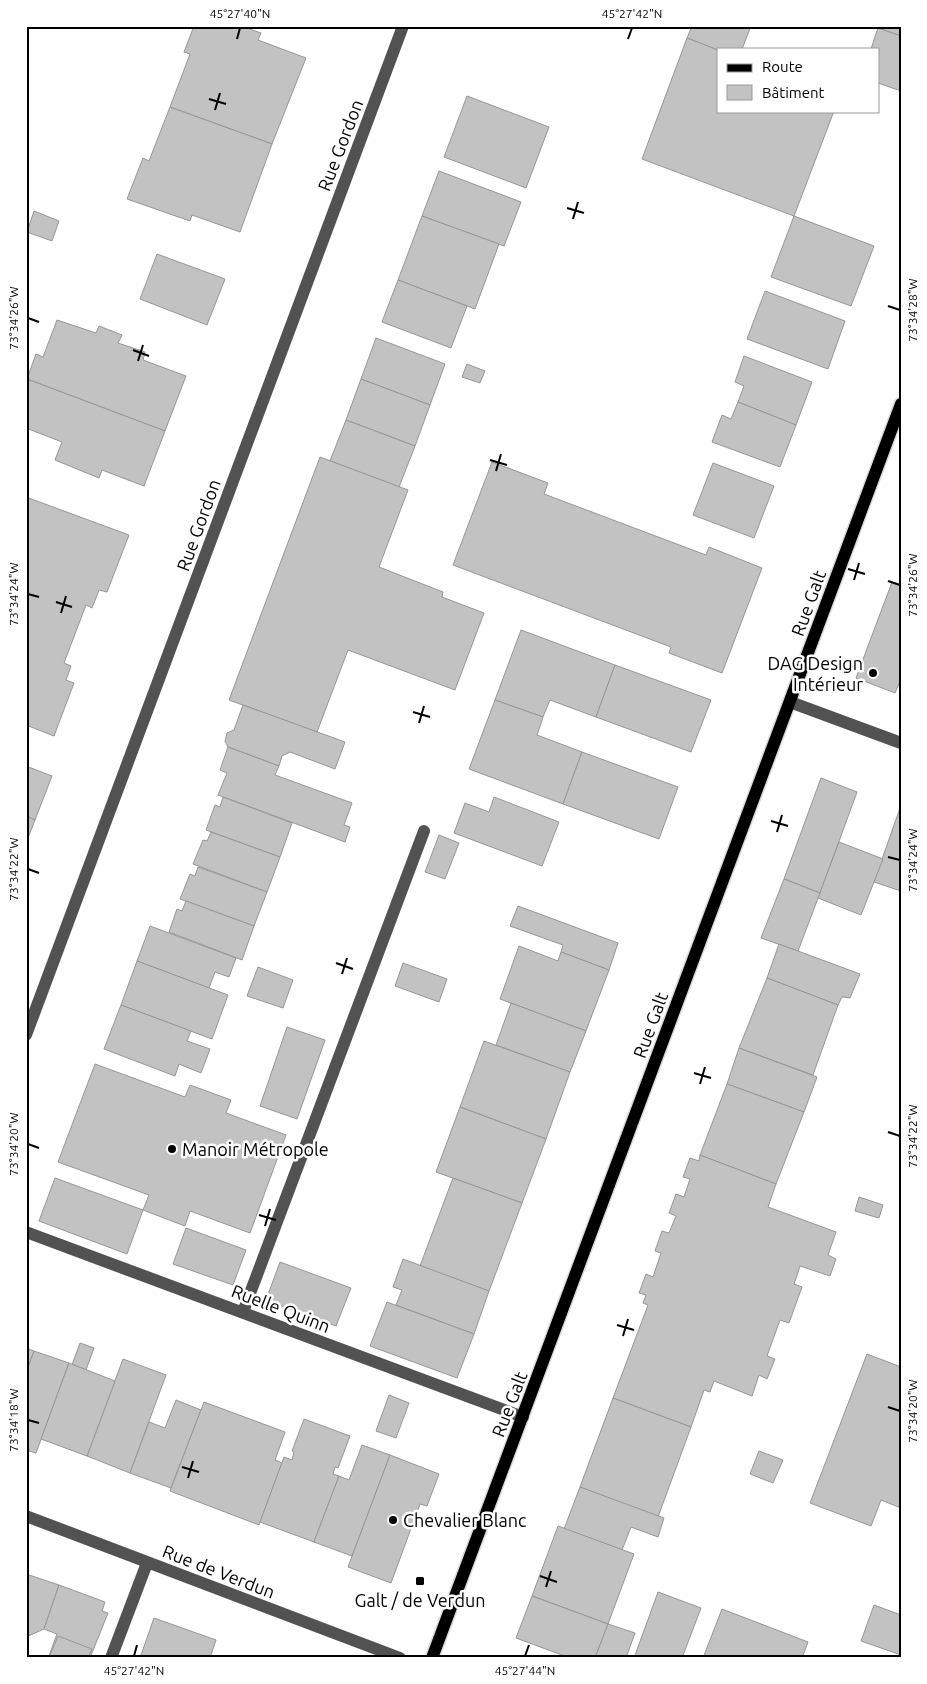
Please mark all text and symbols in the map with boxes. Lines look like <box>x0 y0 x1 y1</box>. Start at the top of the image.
text: 45°27'40"N <box>210 7 270 20</box>
text: 45°27'42"N <box>602 7 662 20</box>
legend <box>717 48 880 112</box>
text: Route <box>762 58 803 75</box>
text: Bâtiment <box>762 84 825 101</box>
street label: Rue Gordon <box>313 97 367 193</box>
text: 73°34'28"W <box>906 278 919 342</box>
text: 73°34'26"W <box>7 286 20 350</box>
street label: Rue Gordon <box>172 476 224 574</box>
text: 73°34'26"W <box>906 553 919 617</box>
text: 73°34'24"W <box>7 562 20 626</box>
street label: Rue Galt <box>787 567 829 639</box>
place label: DAG Design Intérieur <box>767 653 863 694</box>
marker: DAG Design Intérieur <box>867 667 879 679</box>
text: 73°34'24"W <box>906 828 919 892</box>
text: 73°34'22"W <box>7 837 20 901</box>
street label: Rue Galt <box>629 989 671 1061</box>
text: 73°34'22"W <box>906 1104 919 1168</box>
text: 73°34'20"W <box>7 1112 20 1176</box>
place label: Manoir Métropole <box>182 1139 329 1159</box>
marker: Manoir Métropole <box>166 1143 178 1155</box>
street label: Ruelle Quinn <box>228 1280 333 1337</box>
street label: Rue Galt <box>487 1368 531 1440</box>
text: 73°34'20"W <box>906 1379 919 1443</box>
text: 73°34'18"W <box>7 1388 20 1452</box>
place label: Chevalier Blanc <box>403 1510 526 1530</box>
marker: Chevalier Blanc <box>387 1514 399 1526</box>
street label: Rue de Verdun <box>160 1540 278 1602</box>
marker: Galt / de Verdun <box>414 1575 426 1587</box>
place label: Galt / de Verdun <box>354 1590 486 1610</box>
text: 45°27'42"N <box>104 1664 164 1677</box>
text: 45°27'44"N <box>495 1664 555 1677</box>

